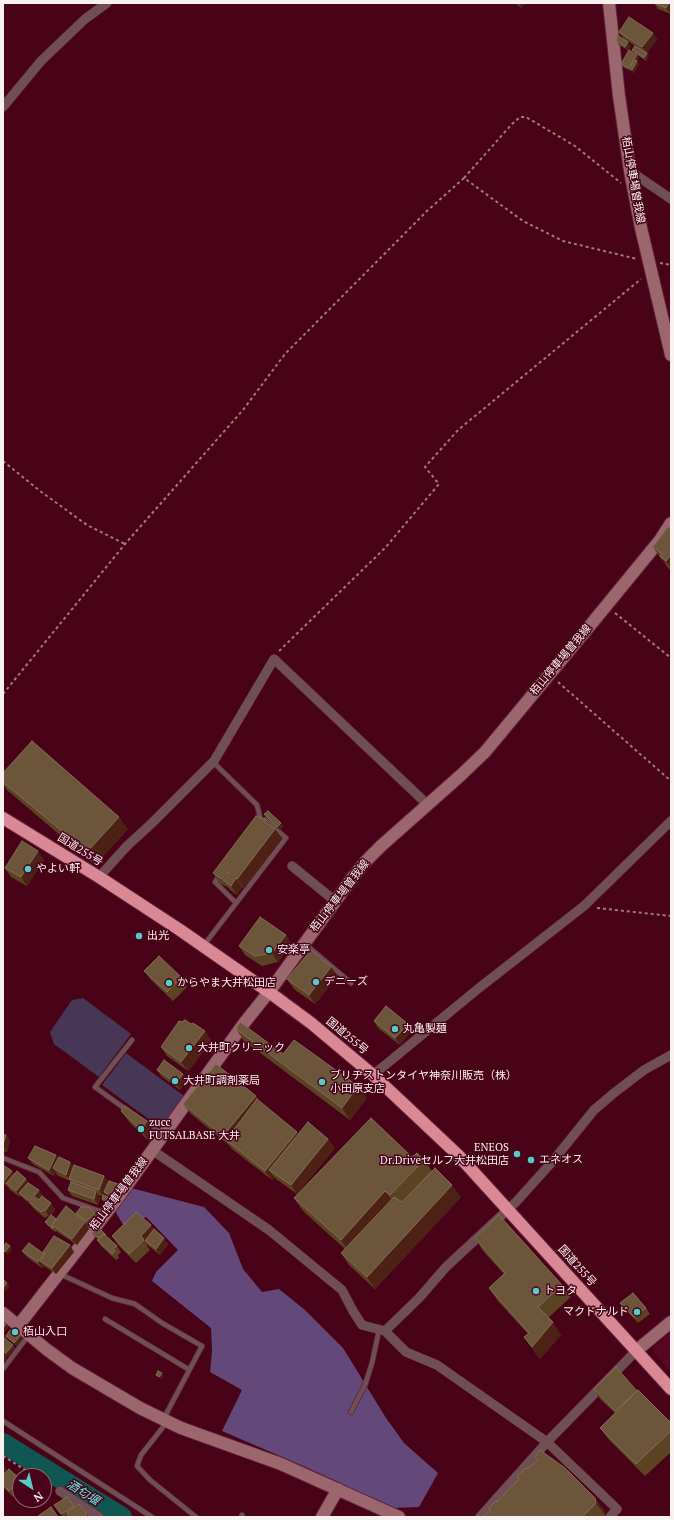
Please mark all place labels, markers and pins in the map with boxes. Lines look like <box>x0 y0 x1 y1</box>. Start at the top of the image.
place label: やよい軒 <box>36 862 80 876</box>
marker: やよい軒 <box>23 864 33 874</box>
place label: 出光 <box>147 929 169 943</box>
marker: 出光 <box>134 931 144 941</box>
place label: 安楽亭 <box>277 943 310 957</box>
marker: 安楽亭 <box>264 945 274 955</box>
place label: デニーズ <box>324 975 368 989</box>
place label: からやま大井松田店 <box>177 976 276 990</box>
marker: デニーズ <box>311 977 321 987</box>
marker: からやま大井松田店 <box>164 978 174 988</box>
place label: 丸亀製麺 <box>403 1022 447 1036</box>
marker: 丸亀製麺 <box>390 1024 400 1034</box>
place label: 大井町クリニック <box>197 1041 285 1055</box>
marker: 大井町クリニック <box>184 1043 194 1053</box>
place label: ブリヂストンタイヤ神奈川販売（株） 小田原支店 <box>330 1069 517 1095</box>
place label: 大井町調剤薬局 <box>183 1074 260 1088</box>
marker: 大井町調剤薬局 <box>170 1076 180 1086</box>
marker: ブリヂストンタイヤ神奈川販売（株） 小田原支店 <box>317 1077 327 1087</box>
place label: zucc FUTSALBASE 大井 <box>149 1116 240 1142</box>
marker: zucc FUTSALBASE 大井 <box>136 1124 146 1134</box>
place label: ENEOS Dr.Driveセルフ大井松田店 <box>380 1141 509 1167</box>
marker: ENEOS Dr.Driveセルフ大井松田店 <box>512 1149 522 1159</box>
place label: エネオス <box>539 1153 583 1167</box>
marker: エネオス <box>526 1155 536 1165</box>
place label: トヨタ <box>544 1284 577 1298</box>
marker: トヨタ <box>531 1286 541 1296</box>
place label: マクドナルド <box>563 1305 629 1319</box>
marker: マクドナルド <box>632 1307 642 1317</box>
place label: 栢山入口 <box>23 1325 67 1339</box>
marker: 栢山入口 <box>10 1327 20 1337</box>

